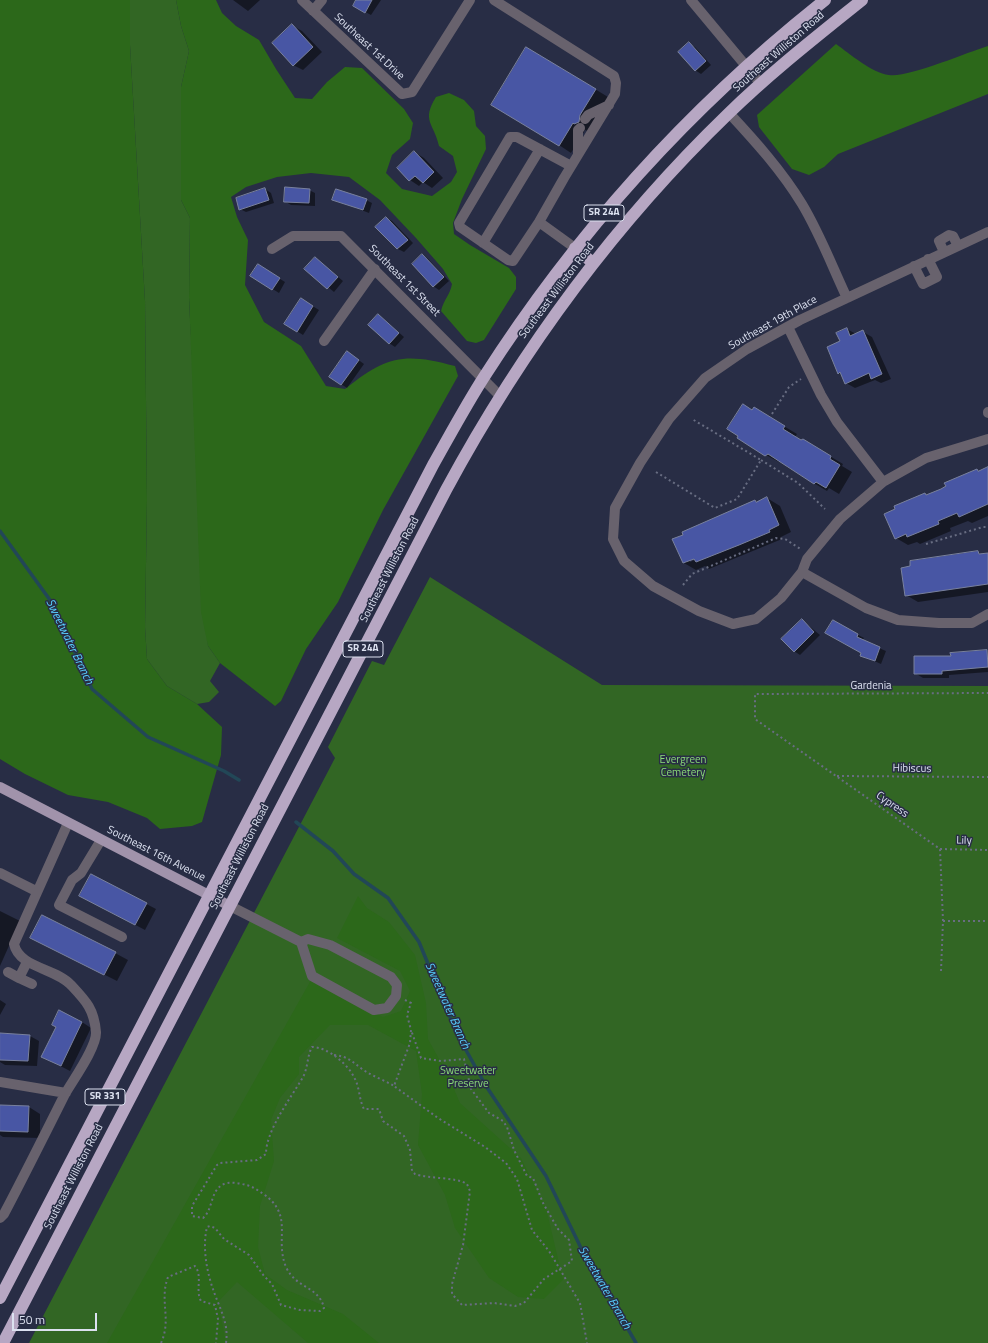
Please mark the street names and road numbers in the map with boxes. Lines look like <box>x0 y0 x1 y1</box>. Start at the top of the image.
street label: Southeast Williston Road <box>731 9 827 95</box>
street label: Southeast 1st Drive <box>331 11 407 83</box>
road number: SR 24A <box>584 205 624 221</box>
street label: Southeast Williston Road <box>517 241 597 341</box>
street label: Southeast 1st Street <box>365 242 443 320</box>
street label: Southeast 19th Place <box>726 293 820 353</box>
street label: Southeast Williston Road <box>358 515 422 625</box>
road number: SR 24A <box>343 641 383 657</box>
street label: Gardenia <box>850 679 892 693</box>
street label: Hibiscus <box>892 762 932 776</box>
street label: Cypress <box>873 789 911 821</box>
street label: Southeast Williston Road <box>208 802 272 912</box>
street label: Southeast 16th Avenue <box>105 823 207 885</box>
street label: Lily <box>956 834 972 848</box>
road number: SR 331 <box>85 1089 125 1105</box>
street label: Southeast Williston Road <box>42 1122 106 1232</box>

